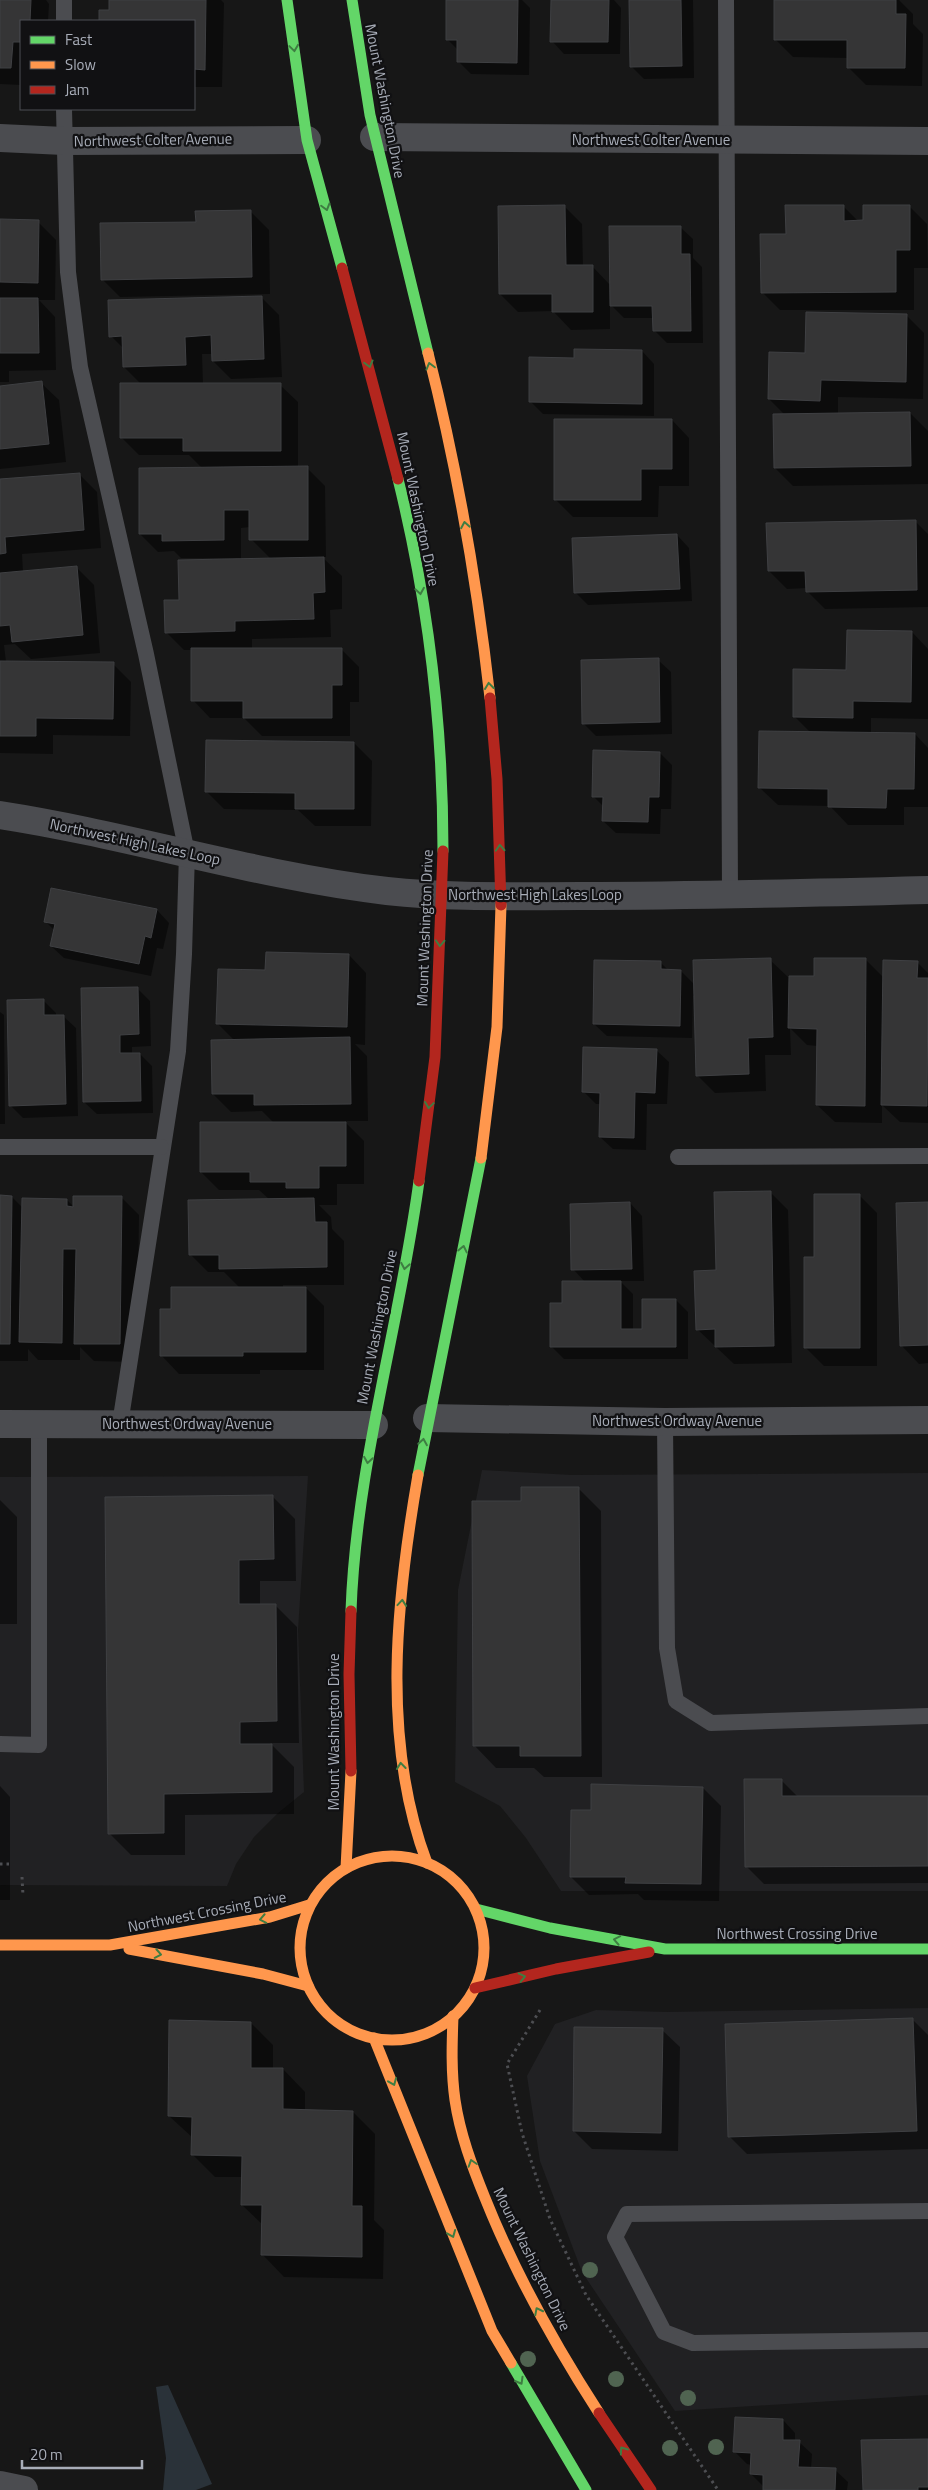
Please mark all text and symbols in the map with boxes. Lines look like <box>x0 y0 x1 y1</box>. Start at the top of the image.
legend <box>20 20 195 110</box>
street label: Mount Washington Drive <box>359 22 412 180</box>
text: Fast <box>65 28 93 51</box>
one-way arrow <box>288 45 299 53</box>
text: Slow <box>65 53 96 76</box>
text: Jam <box>65 78 89 101</box>
street label: Northwest Colter Avenue <box>74 127 232 152</box>
street label: Northwest Colter Avenue <box>572 128 730 151</box>
one-way arrow <box>321 203 331 211</box>
one-way arrow <box>363 359 374 368</box>
one-way arrow <box>425 362 436 371</box>
street label: Mount Washington Drive <box>391 430 446 588</box>
one-way arrow <box>461 521 471 529</box>
one-way arrow <box>415 586 425 595</box>
one-way arrow <box>484 681 495 689</box>
street label: Northwest High Lakes Loop <box>48 812 223 871</box>
one-way arrow <box>495 843 506 851</box>
street label: Mount Washington Drive <box>410 849 439 1007</box>
street label: Northwest High Lakes Loop <box>448 883 622 906</box>
one-way arrow <box>435 939 446 947</box>
one-way arrow <box>424 1101 435 1109</box>
one-way arrow <box>457 1244 468 1253</box>
street label: Mount Washington Drive <box>350 1248 403 1406</box>
one-way arrow <box>400 1261 410 1270</box>
street label: Northwest Ordway Avenue <box>592 1409 762 1432</box>
street label: Northwest Ordway Avenue <box>102 1412 272 1435</box>
one-way arrow <box>417 1438 427 1447</box>
one-way arrow <box>364 1455 374 1464</box>
one-way arrow <box>396 1599 407 1607</box>
street label: Mount Washington Drive <box>322 1654 345 1811</box>
one-way arrow <box>396 1761 407 1769</box>
street label: Northwest Crossing Drive <box>126 1885 288 1938</box>
one-way arrow <box>258 1913 267 1924</box>
street label: Northwest Crossing Drive <box>716 1922 878 1945</box>
one-way arrow <box>613 1935 621 1945</box>
one-way arrow <box>153 1949 162 1959</box>
one-way arrow <box>518 1972 527 1983</box>
one-way arrow <box>388 2078 398 2086</box>
one-way arrow <box>468 2159 478 2168</box>
street label: Mount Washington Drive <box>488 2183 577 2334</box>
one-way arrow <box>445 2229 456 2238</box>
one-way arrow <box>534 2307 545 2316</box>
one-way arrow <box>514 2376 524 2385</box>
scale bar <box>22 2438 142 2470</box>
text: 20 m <box>30 2443 63 2466</box>
one-way arrow <box>620 2447 628 2456</box>

